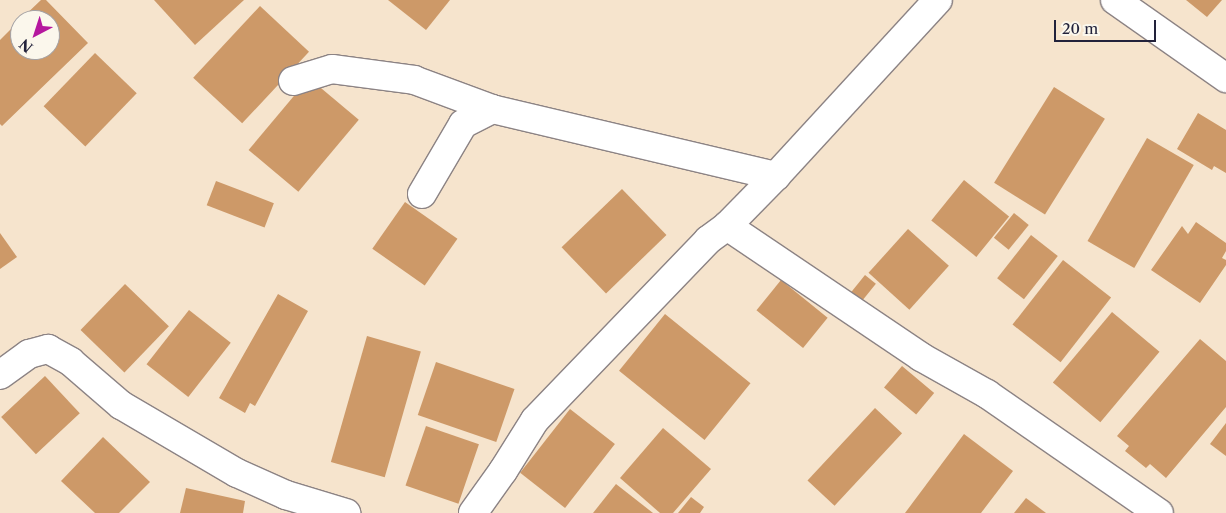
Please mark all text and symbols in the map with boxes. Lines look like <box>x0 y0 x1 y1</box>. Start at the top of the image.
north arrow <box>10 10 60 60</box>
scale bar <box>1056 10 1158 42</box>
text: 20 m <box>1062 19 1098 38</box>
text: N <box>16 35 36 57</box>

